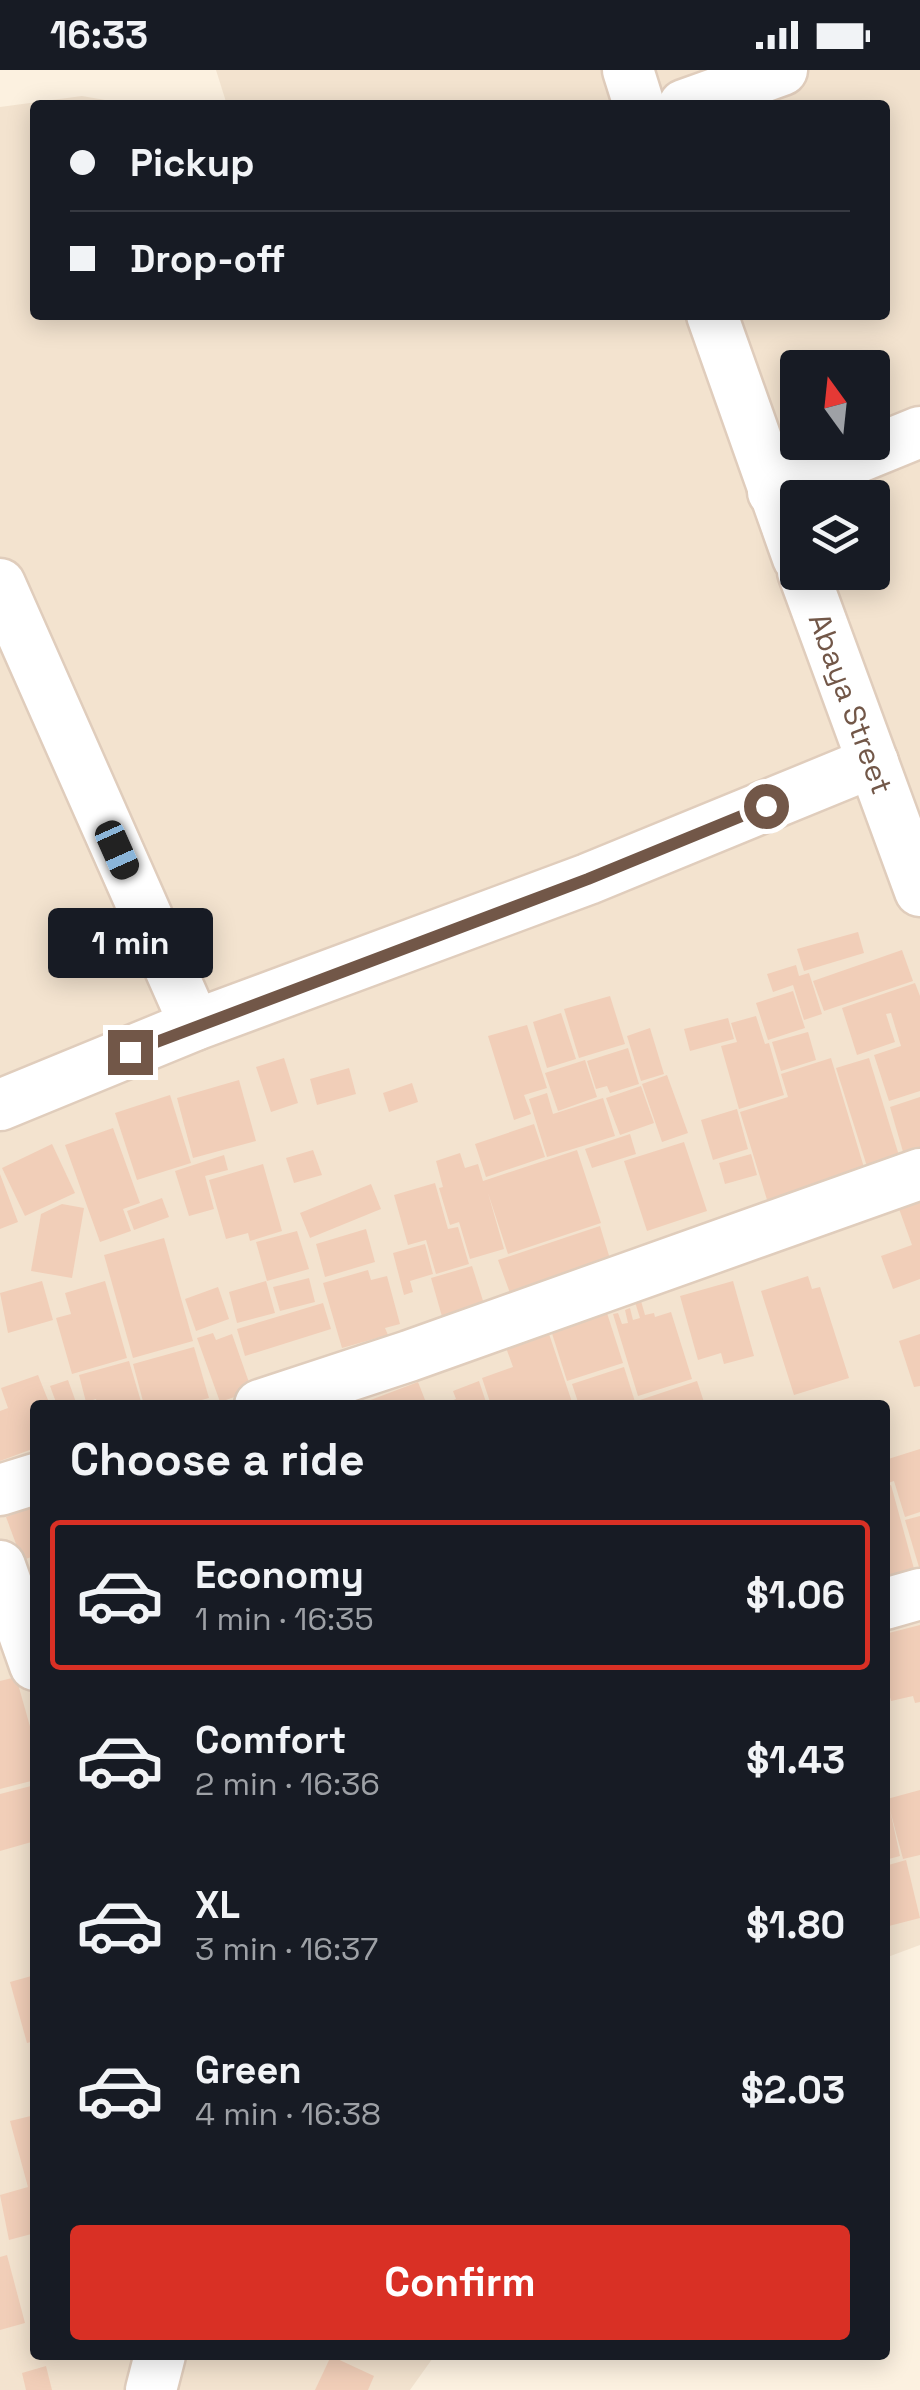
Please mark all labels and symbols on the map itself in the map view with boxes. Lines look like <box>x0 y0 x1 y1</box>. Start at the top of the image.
north arrow <box>780 350 890 460</box>
street label: Abaya Street <box>800 607 902 799</box>
route start <box>744 784 789 829</box>
car <box>91 816 143 884</box>
callout: 1 min <box>48 907 212 977</box>
route end <box>108 1030 153 1075</box>

